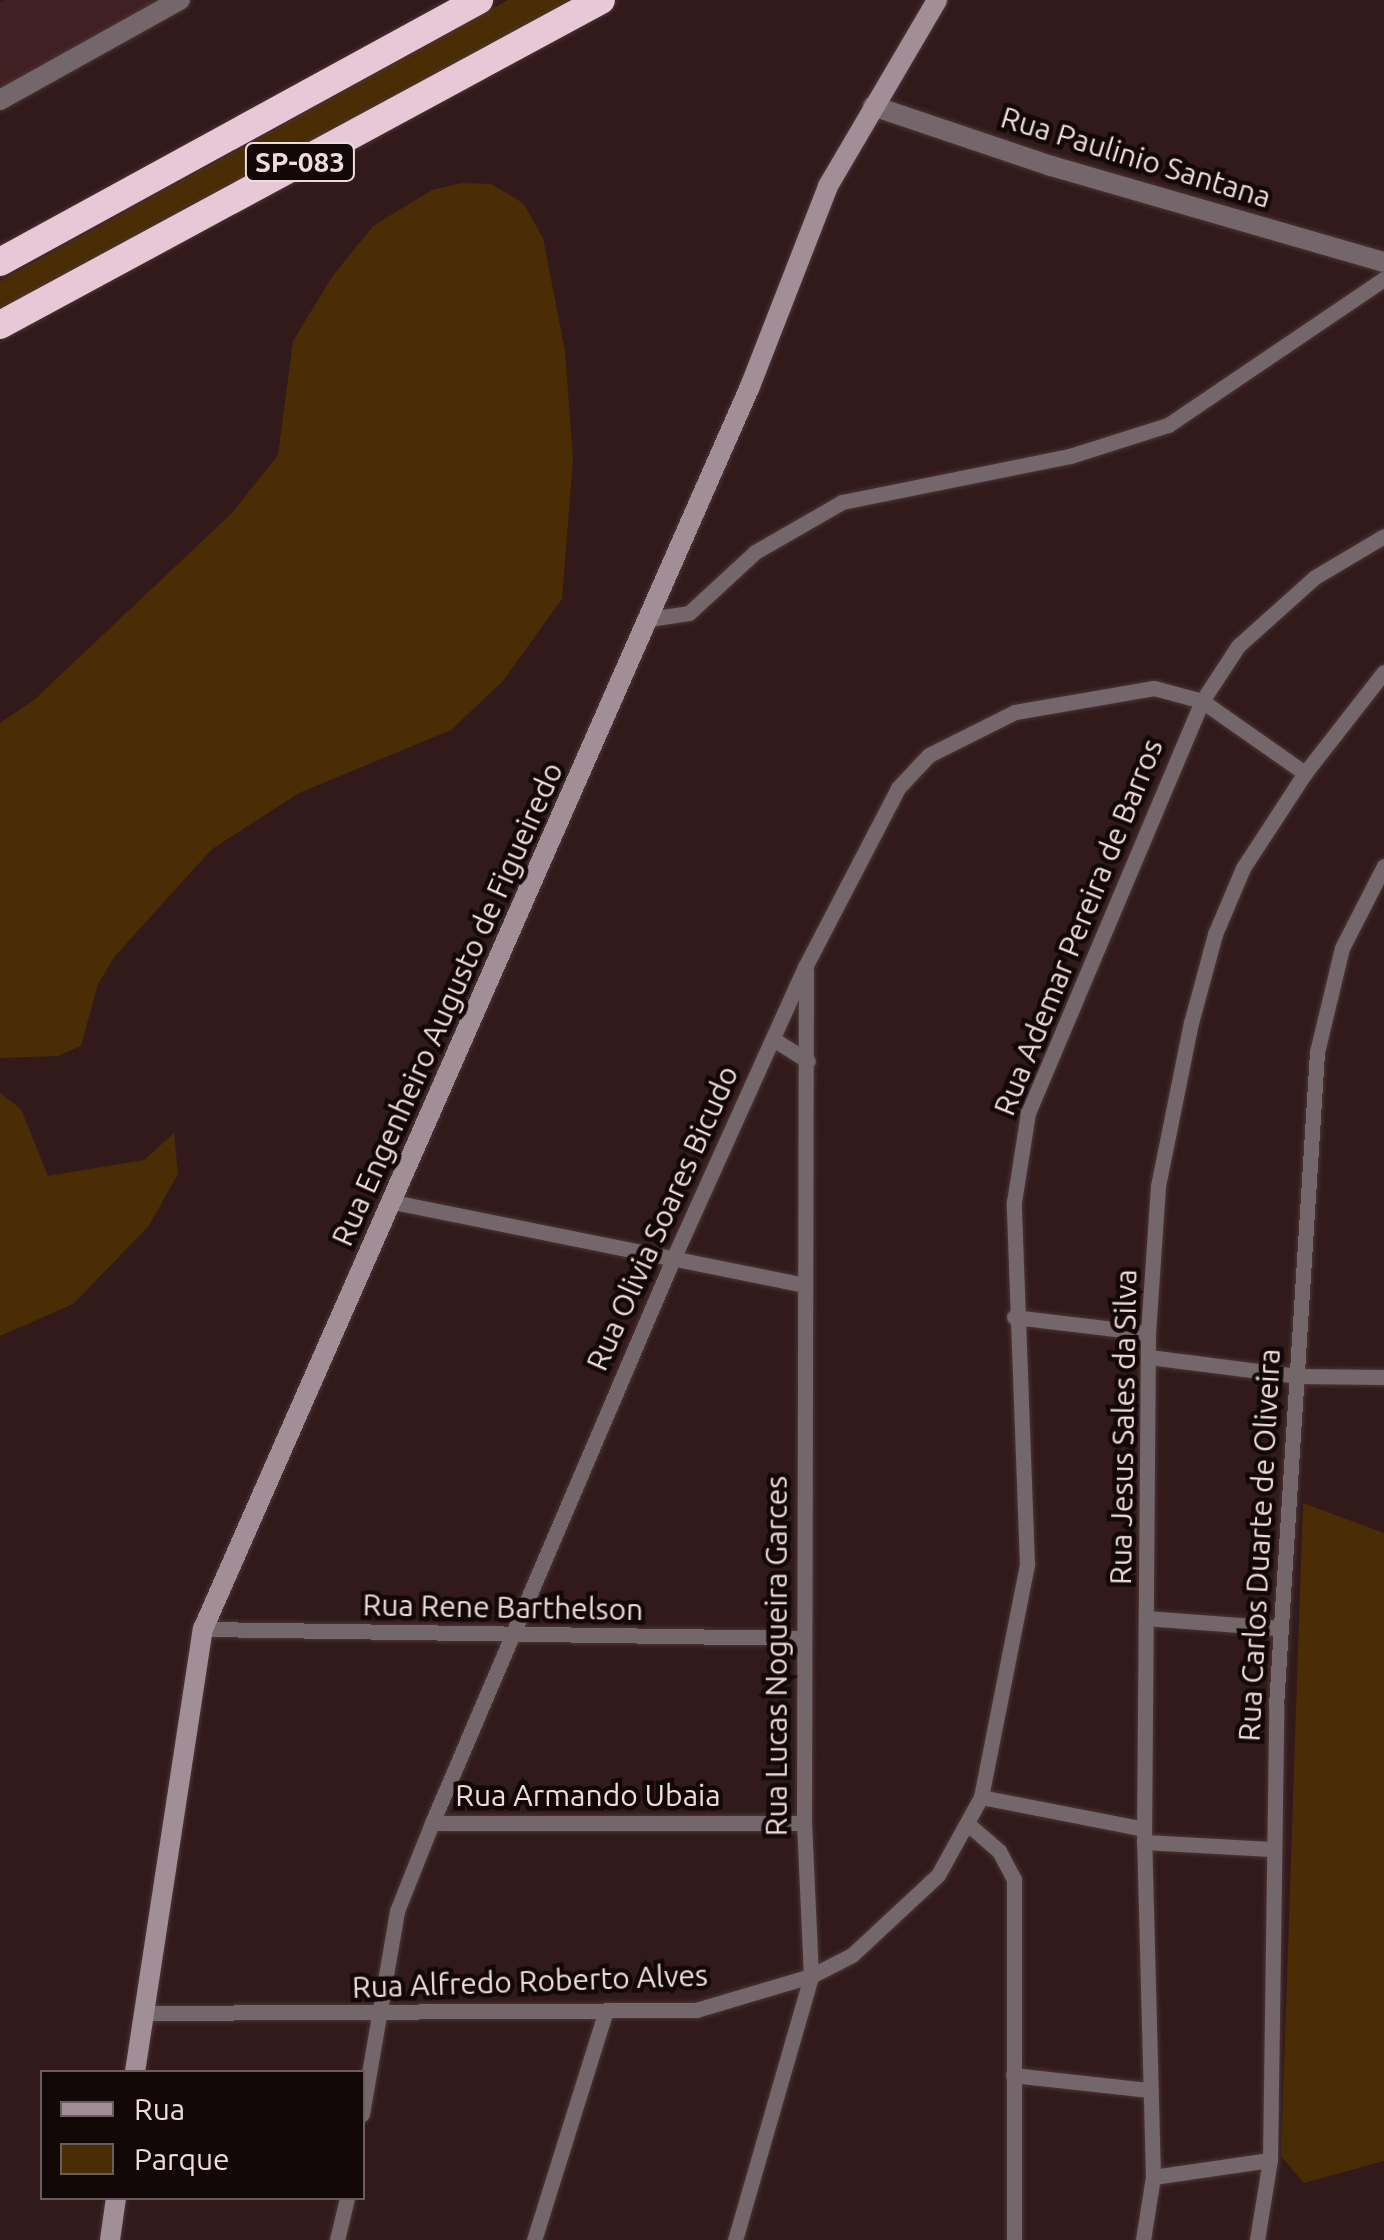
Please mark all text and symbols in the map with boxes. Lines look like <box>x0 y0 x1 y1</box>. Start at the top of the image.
street label: Rua Paulinio Santana <box>997 99 1275 215</box>
road number: SP-083 <box>242 139 358 185</box>
street label: Rua Ademar Pereira de Barros <box>986 734 1170 1120</box>
street label: Rua Engenheiro Augusto de Figueiredo <box>324 757 570 1251</box>
street label: Rua Olivia Soares Bicudo <box>579 1060 745 1376</box>
street label: Rua Jesus Sales da Silva <box>1102 1269 1144 1585</box>
street label: Rua Carlos Duarte de Oliveira <box>1231 1348 1287 1742</box>
street label: Rua Lucas Nogueira Garces <box>758 1476 794 1836</box>
street label: Rua Rene Barthelson <box>362 1587 644 1627</box>
street label: Rua Armando Ubaia <box>455 1777 721 1813</box>
street label: Rua Alfredo Roberto Alves <box>351 1957 709 2005</box>
legend <box>40 2070 365 2200</box>
text: Rua <box>134 2092 185 2126</box>
text: Parque <box>134 2142 230 2176</box>

